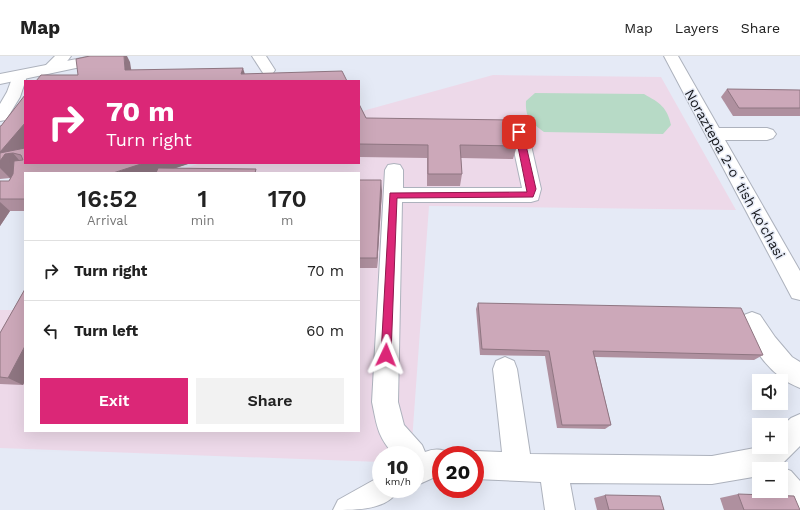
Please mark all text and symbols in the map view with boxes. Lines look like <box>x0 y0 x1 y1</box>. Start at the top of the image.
text: Map <box>20 16 60 39</box>
text: Map <box>624 20 653 36</box>
text: Layers <box>675 20 719 36</box>
text: Share <box>741 20 780 36</box>
street label: Noraztepa 2-oʻtish ko'chasi <box>682 87 788 261</box>
text: 70 m <box>106 95 175 128</box>
icon: right <box>40 96 92 148</box>
pin <box>502 115 536 149</box>
icon: arrive <box>508 121 530 143</box>
text: Turn right <box>106 129 192 150</box>
text: 16:52 <box>77 185 137 213</box>
text: 1 <box>198 185 208 213</box>
text: 170 <box>268 185 307 213</box>
text: Arrival <box>87 213 128 228</box>
text: min <box>191 213 215 228</box>
text: m <box>281 213 293 228</box>
icon: right <box>40 260 62 282</box>
text: Turn right <box>74 262 147 280</box>
text: 70 m <box>307 262 344 280</box>
icon: left <box>40 320 62 342</box>
text: Turn left <box>74 322 138 340</box>
text: 60 m <box>306 322 344 340</box>
position arrow <box>365 334 407 376</box>
map controls <box>752 374 788 498</box>
button: sound <box>752 374 788 410</box>
button: Exit <box>40 378 188 424</box>
button: Share <box>196 378 344 424</box>
button: + <box>752 418 788 454</box>
speed limit sign: 20 <box>432 446 484 498</box>
text: 10 <box>387 455 409 479</box>
button: − <box>752 462 788 498</box>
text: km/h <box>385 476 411 487</box>

